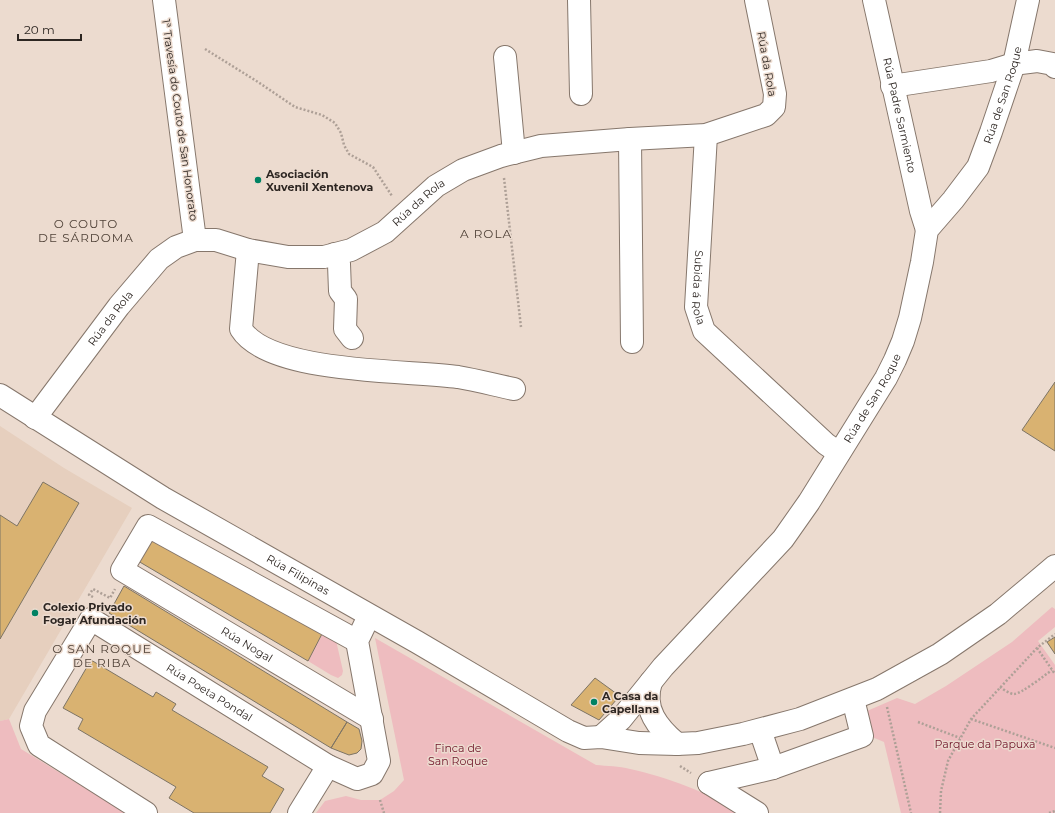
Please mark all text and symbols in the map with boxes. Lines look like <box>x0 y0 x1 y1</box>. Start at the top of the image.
scale bar <box>18 16 81 42</box>
street label: 1ª Travesía do Couto de San Honorato <box>159 18 201 222</box>
text: 20 m <box>24 22 55 37</box>
street label: Rúa da Rola <box>754 30 780 98</box>
street label: Rúa de San Roque <box>980 45 1025 146</box>
street label: Rúa Padre Sarmiento <box>880 56 919 174</box>
place label: Asociación Xuvenil Xentenova <box>265 167 373 194</box>
marker: Asociación Xuvenil Xentenova <box>253 175 263 185</box>
street label: Rúa da Rola <box>389 175 447 229</box>
district label: O COUTO DE SÁRDOMA <box>38 216 134 245</box>
district label: A ROLA <box>460 226 512 241</box>
street label: Subida á Rola <box>689 250 708 327</box>
street label: Rúa da Rola <box>85 288 136 349</box>
street label: Rúa de San Roque <box>840 351 904 446</box>
street label: Rúa Filipinas <box>264 551 333 598</box>
place label: Colexio Privado Fogar Afundación <box>43 600 146 627</box>
marker: Colexio Privado Fogar Afundación <box>30 608 40 618</box>
street label: Rúa Nogal <box>219 624 275 665</box>
district label: O SAN ROQUE DE RIBA <box>52 641 152 670</box>
street label: Rúa Poeta Pondal <box>164 660 255 724</box>
place label: A Casa da Capellana <box>601 689 659 716</box>
marker: A Casa da Capellana <box>589 697 599 707</box>
park label: Parque da Papuxa <box>934 737 1036 751</box>
park label: Finca de San Roque <box>428 741 488 768</box>

